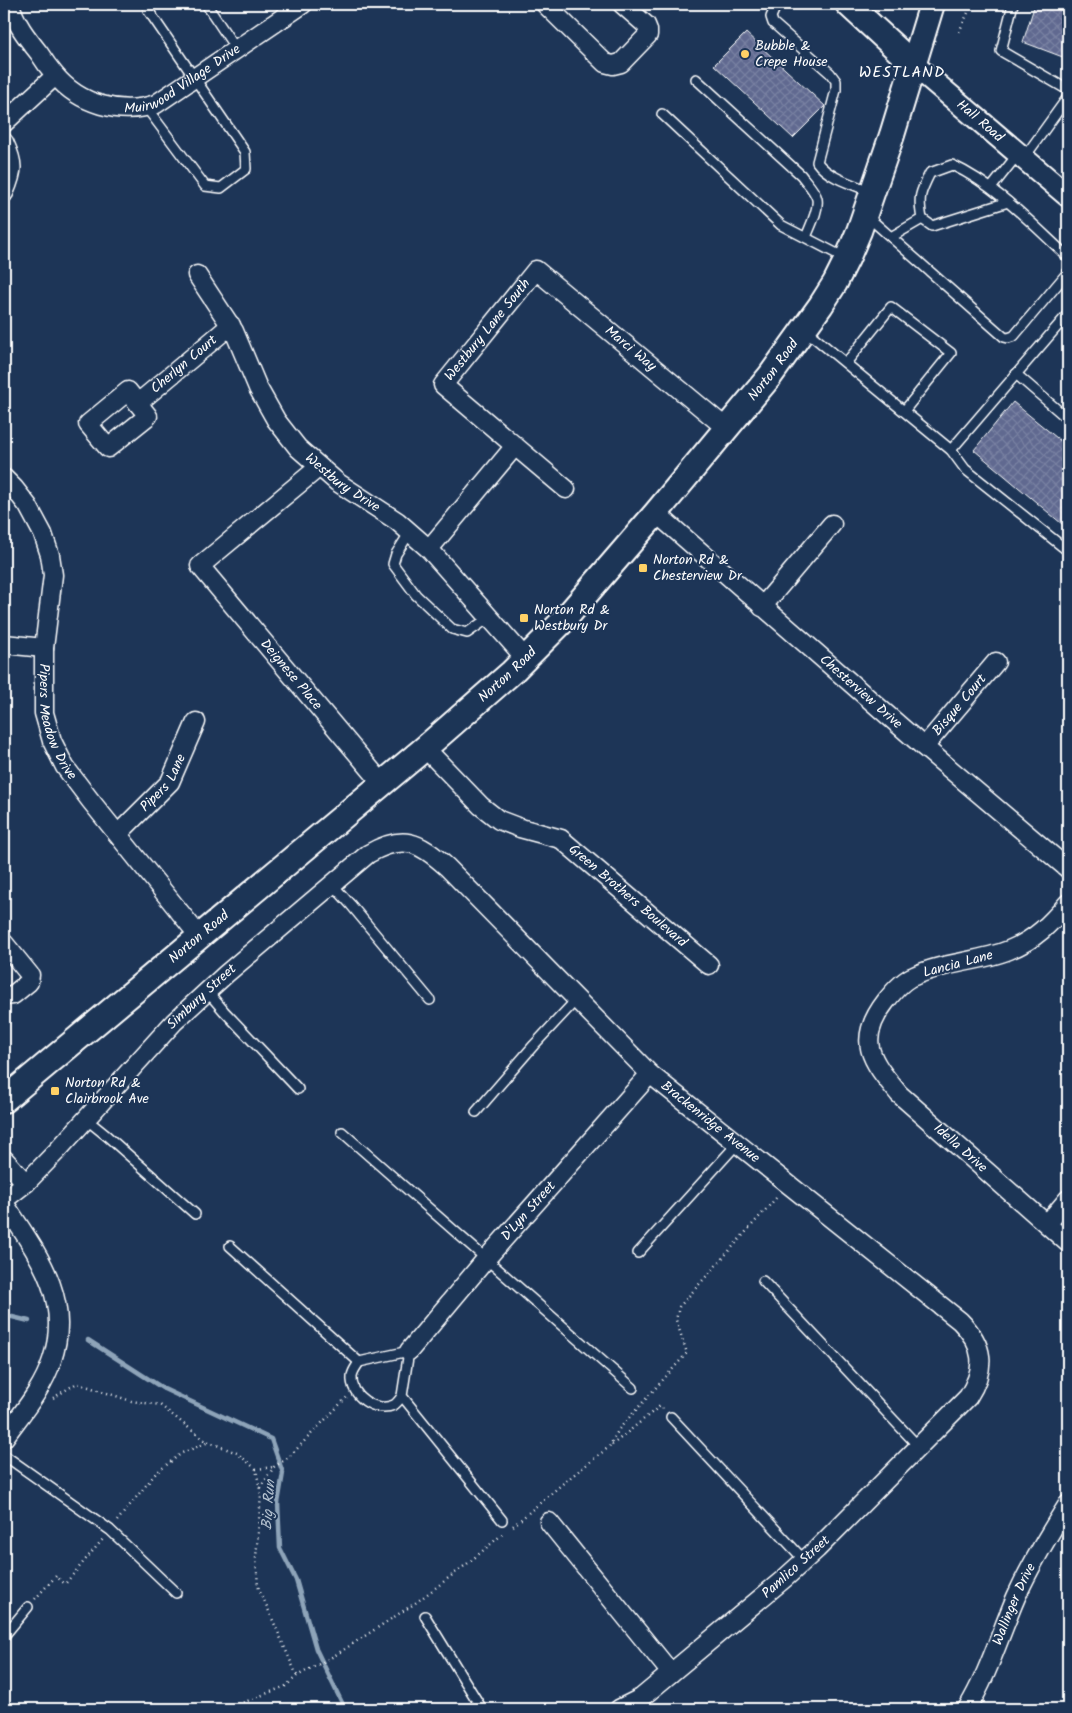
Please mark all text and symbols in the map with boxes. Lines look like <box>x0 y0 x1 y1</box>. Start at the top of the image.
place label: Bubble & Crepe House <box>755 35 828 73</box>
street label: Muirwood Village Drive <box>124 38 246 120</box>
marker: Bubble & Crepe House <box>739 48 751 60</box>
district label: WESTLAND <box>859 60 945 85</box>
street label: Hall Road <box>951 94 1009 148</box>
street label: Westbury Lane South <box>439 274 536 386</box>
street label: Marci Way <box>600 321 662 377</box>
street label: Cherlyn Court <box>146 329 223 399</box>
street label: Norton Road <box>742 333 805 406</box>
street label: Westbury Drive <box>300 448 385 519</box>
place label: Norton Rd & Chesterview Dr <box>653 549 743 587</box>
marker: Norton Rd & Chesterview Dr <box>637 562 649 574</box>
place label: Norton Rd & Westbury Dr <box>534 599 610 637</box>
marker: Norton Rd & Westbury Dr <box>518 612 530 624</box>
street label: Deignese Place <box>255 634 328 716</box>
street label: Norton Road <box>473 641 543 708</box>
street label: Chesterview Drive <box>814 649 908 735</box>
street label: Pipers Meadow Drive <box>33 663 83 785</box>
street label: Bisque Court <box>927 669 993 741</box>
street label: Pipers Lane <box>135 750 192 817</box>
street label: Green Brothers Boulevard <box>563 839 693 954</box>
street label: Norton Road <box>164 904 235 969</box>
street label: Lancia Lane <box>921 944 996 984</box>
street label: Simbury Street <box>161 958 242 1034</box>
place label: Norton Rd & Clairbrook Ave <box>65 1072 150 1110</box>
street label: Brackenridge Avenue <box>656 1076 765 1169</box>
marker: Norton Rd & Clairbrook Ave <box>49 1085 61 1097</box>
street label: Idella Drive <box>928 1118 993 1179</box>
street label: D'Lyn Street <box>496 1176 562 1246</box>
water label: Big Run <box>255 1478 283 1531</box>
street label: Pamlico Street <box>757 1530 836 1604</box>
street label: Wallinger Drive <box>987 1559 1042 1649</box>

